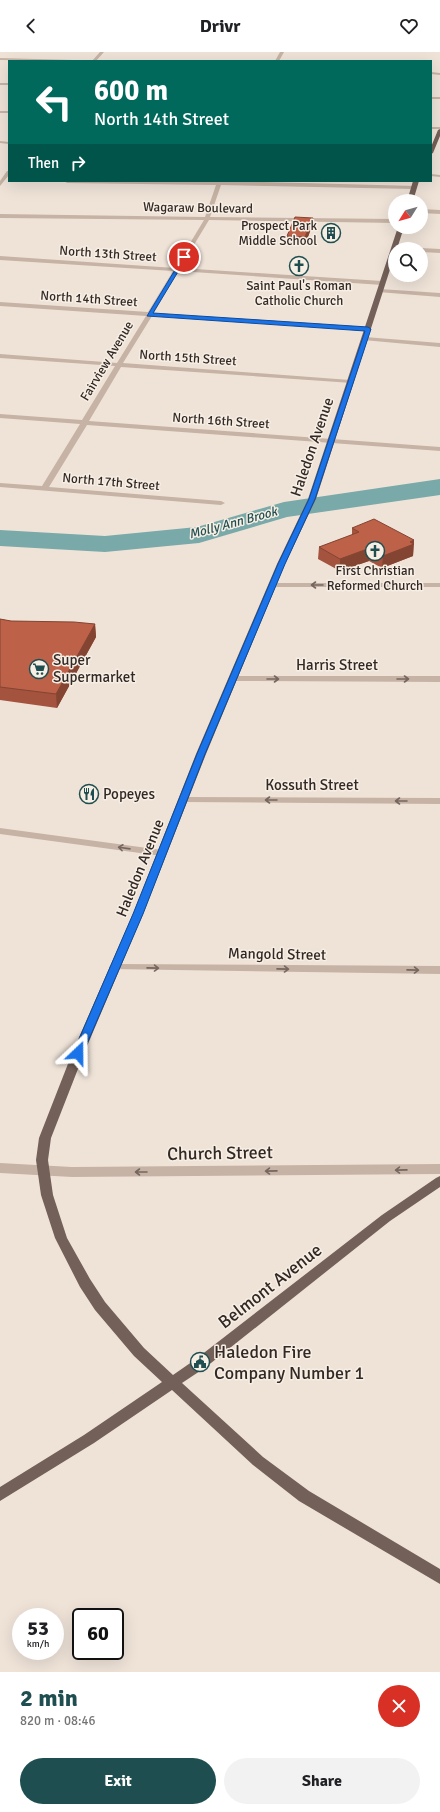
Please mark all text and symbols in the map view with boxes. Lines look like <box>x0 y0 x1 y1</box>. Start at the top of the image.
icon: back <box>20 15 42 37</box>
text: Drivr <box>200 15 240 37</box>
icon: heart <box>398 15 420 37</box>
text: 600 m <box>94 74 168 108</box>
icon: left <box>28 76 80 128</box>
text: North 14th Street <box>94 108 229 130</box>
icon: right <box>67 152 89 174</box>
text: Then <box>28 154 59 172</box>
north arrow <box>388 194 428 234</box>
map controls <box>388 194 428 282</box>
street label: Wagaraw Boulevard <box>143 199 253 217</box>
place label: Prospect Park Middle School <box>238 218 317 249</box>
building icon: Prospect Park Middle School <box>320 222 342 244</box>
pin <box>167 240 201 274</box>
button: search <box>388 242 428 282</box>
street label: North 13th Street <box>59 243 158 265</box>
icon: arrive <box>173 246 195 268</box>
church icon: Saint Paul's Roman Catholic Church <box>288 255 310 277</box>
place label: Saint Paul's Roman Catholic Church <box>246 278 352 309</box>
street label: North 14th Street <box>40 288 139 310</box>
street label: Fairview Avenue <box>77 318 137 404</box>
street label: North 15th Street <box>139 347 238 369</box>
street label: Haledon Avenue <box>287 395 337 499</box>
street label: North 16th Street <box>172 410 271 432</box>
street label: North 17th Street <box>62 470 161 494</box>
water label: Molly Ann Brook <box>187 503 280 542</box>
church icon: First Christian Reformed Church <box>364 540 386 562</box>
place label: First Christian Reformed Church <box>327 563 423 594</box>
one-way arrow <box>311 581 324 589</box>
place label: Super Supermarket <box>53 651 136 686</box>
street label: Harris Street <box>296 656 378 674</box>
supermarket icon: Super Supermarket <box>28 658 50 680</box>
one-way arrow <box>266 675 279 683</box>
one-way arrow <box>396 675 409 683</box>
street label: Kossuth Street <box>265 776 359 794</box>
restaurant icon: Popeyes <box>78 783 100 805</box>
place label: Popeyes <box>103 785 156 803</box>
one-way arrow <box>265 796 278 804</box>
one-way arrow <box>395 797 408 805</box>
street label: Haledon Avenue <box>112 817 168 919</box>
one-way arrow <box>118 844 131 852</box>
street label: Mangold Street <box>228 944 326 964</box>
one-way arrow <box>146 964 159 972</box>
one-way arrow <box>276 965 289 973</box>
one-way arrow <box>406 966 419 974</box>
position arrow <box>57 1032 99 1074</box>
street label: Church Street <box>167 1141 273 1165</box>
one-way arrow <box>395 1166 408 1173</box>
one-way arrow <box>265 1167 278 1175</box>
one-way arrow <box>135 1168 148 1176</box>
street label: Belmont Avenue <box>214 1239 326 1333</box>
place label: Haledon Fire Company Number 1 <box>214 1341 364 1384</box>
public building icon: Haledon Fire Company Number 1 <box>189 1351 211 1373</box>
speed limit sign: 60 <box>72 1608 124 1660</box>
text: 53 <box>27 1616 49 1641</box>
text: km/h <box>27 1638 49 1650</box>
text: 2 min <box>20 1683 78 1713</box>
button: close <box>378 1685 420 1727</box>
text: 820 m · 08:46 <box>20 1713 96 1729</box>
button: Exit <box>20 1758 216 1804</box>
button: Share <box>224 1758 420 1804</box>

